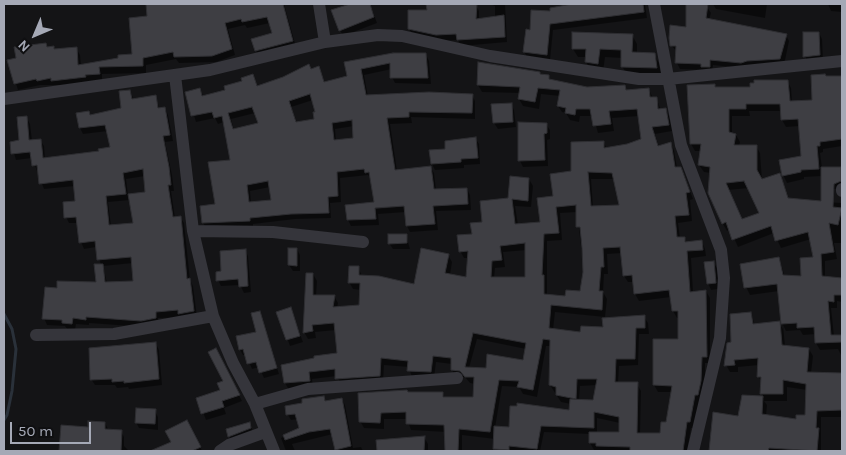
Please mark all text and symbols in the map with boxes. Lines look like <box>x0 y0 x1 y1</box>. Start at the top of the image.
north arrow <box>10 10 60 60</box>
text: N <box>14 36 34 56</box>
scale bar <box>12 412 94 444</box>
text: 50 m <box>18 422 53 440</box>

